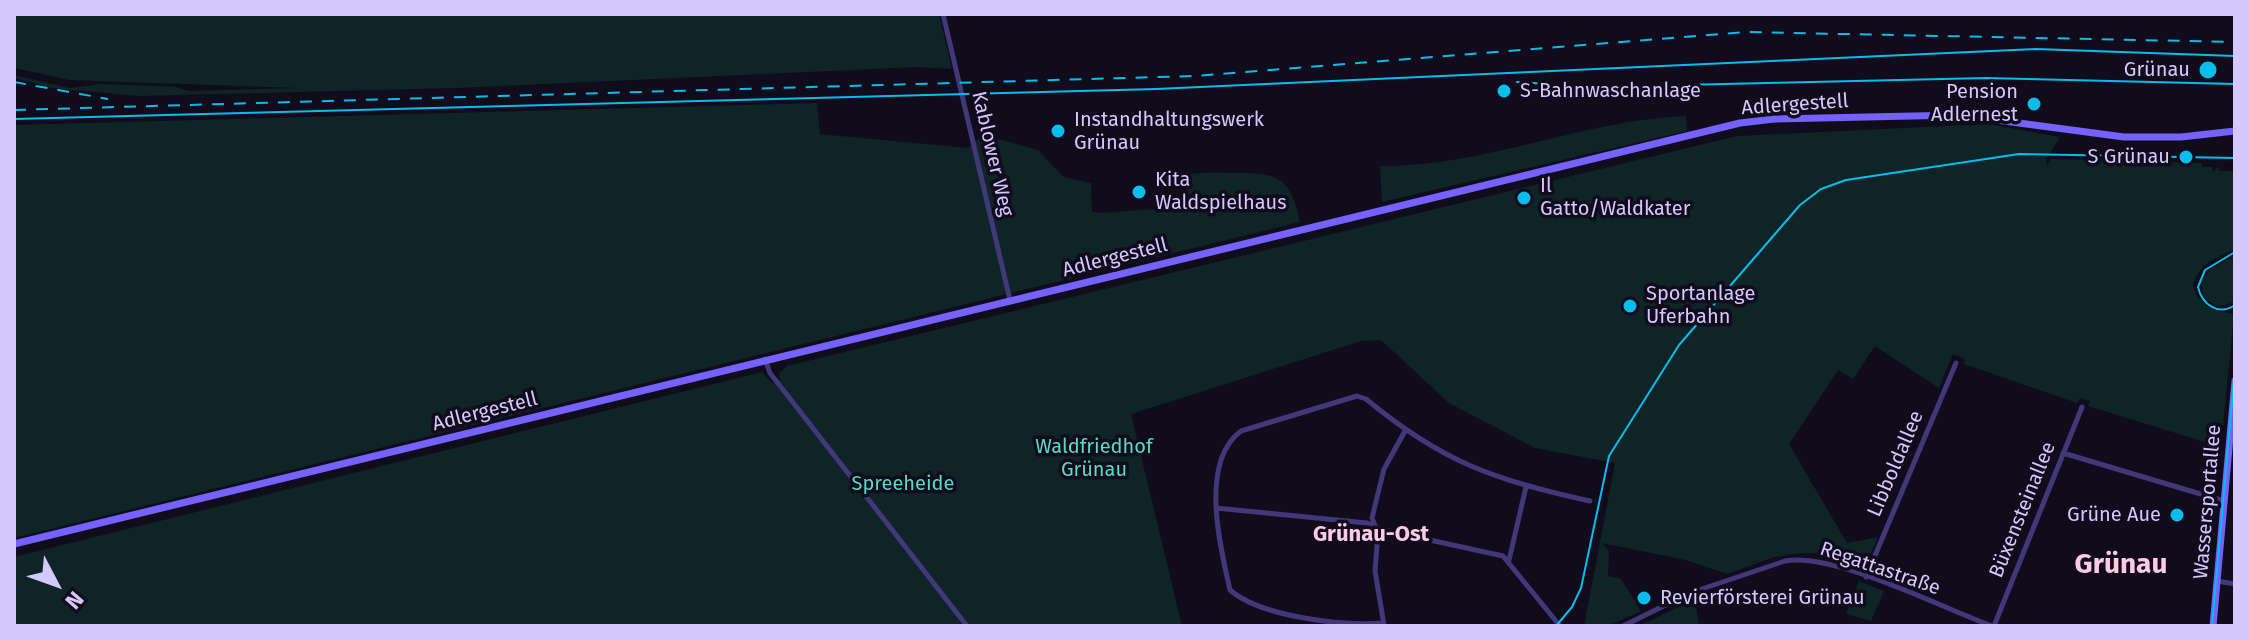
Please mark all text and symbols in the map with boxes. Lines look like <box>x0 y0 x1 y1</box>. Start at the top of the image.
place label: Grünau <box>2124 58 2190 82</box>
marker: Grünau <box>2197 59 2219 81</box>
place label: S-Bahnwaschanlage <box>1520 79 1701 103</box>
place label: Pension Adlernest <box>1931 80 2018 127</box>
marker: S-Bahnwaschanlage <box>1495 82 1513 100</box>
street label: Kablower Weg <box>966 89 1018 219</box>
street label: Adlergestell <box>1741 89 1849 121</box>
marker: Pension Adlernest <box>2025 95 2043 113</box>
place label: Instandhaltungswerk Grünau <box>1074 108 1264 155</box>
marker: Instandhaltungswerk Grünau <box>1049 122 1067 140</box>
place label: S Grünau <box>2088 145 2170 169</box>
marker: S Grünau <box>2177 148 2195 166</box>
place label: Kita Waldspielhaus <box>1155 168 1287 215</box>
place label: Il Gatto/Waldkater <box>1540 174 1690 221</box>
marker: Kita Waldspielhaus <box>1130 183 1148 201</box>
marker: Il Gatto/Waldkater <box>1515 189 1533 207</box>
street label: Adlergestell <box>1060 233 1170 283</box>
place label: Sportanlage Uferbahn <box>1646 282 1755 329</box>
marker: Sportanlage Uferbahn <box>1621 297 1639 315</box>
street label: Adlergestell <box>430 387 540 437</box>
street label: Libboldallee <box>1863 407 1929 521</box>
street label: Wassersportallee <box>2189 424 2227 580</box>
park label: Waldfriedhof Grünau <box>1035 435 1153 482</box>
street label: Büxensteinallee <box>1985 438 2061 582</box>
park label: Spreeheide <box>852 472 954 496</box>
place label: Grüne Aue <box>2067 503 2161 527</box>
marker: Grüne Aue <box>2168 506 2186 524</box>
district label: Grünau-Ost <box>1313 522 1429 548</box>
street label: Regattastraße <box>1817 537 1943 601</box>
north arrow <box>16 544 96 624</box>
district label: Grünau <box>2075 548 2167 582</box>
text: N <box>60 586 89 614</box>
place label: Revierförsterei Grünau <box>1660 586 1865 610</box>
marker: Revierförsterei Grünau <box>1635 589 1653 607</box>

